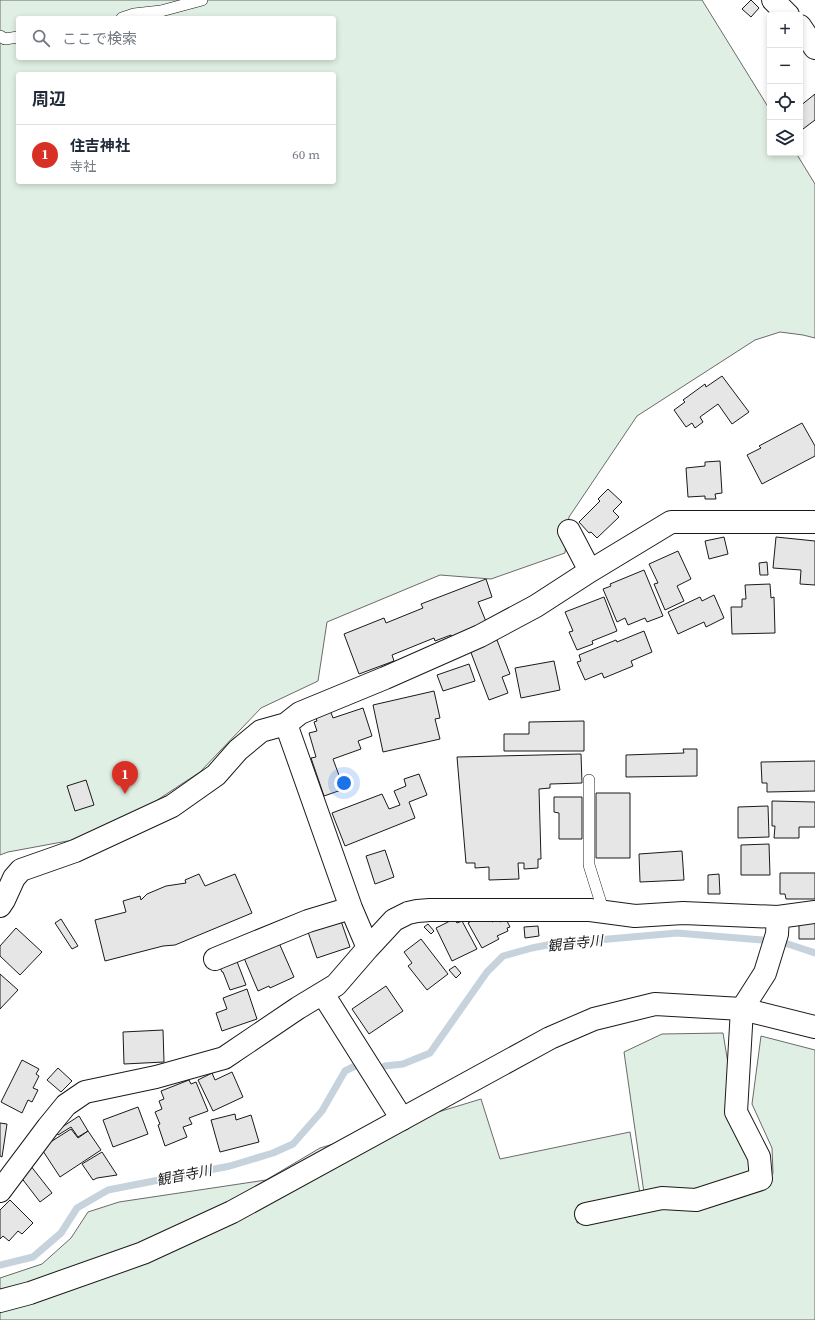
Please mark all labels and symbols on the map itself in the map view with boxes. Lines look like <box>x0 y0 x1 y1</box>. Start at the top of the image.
pin: 1 <box>112 761 138 794</box>
your location <box>334 773 354 793</box>
water label: 観音寺川 <box>546 930 606 956</box>
water label: 観音寺川 <box>155 1159 215 1190</box>

